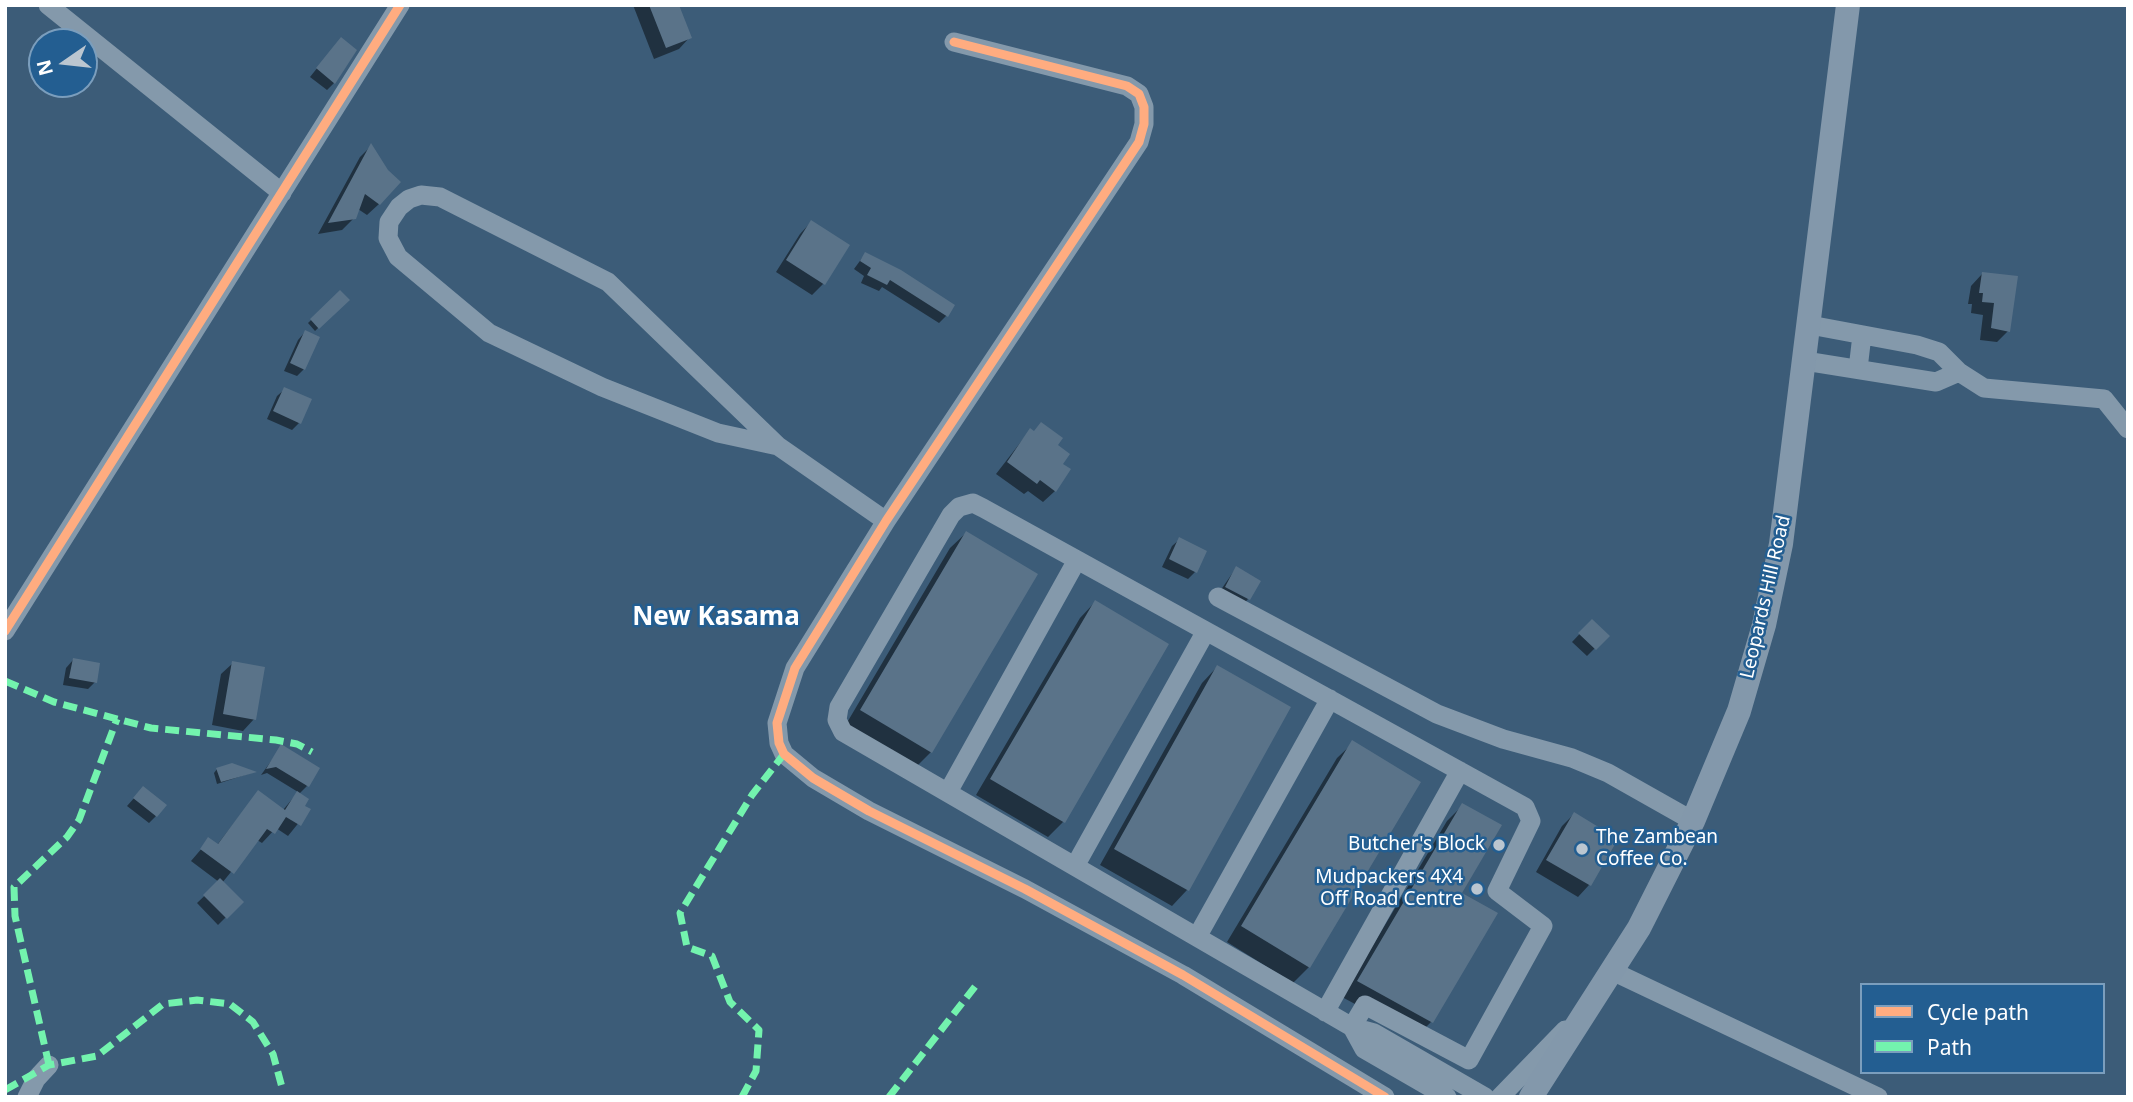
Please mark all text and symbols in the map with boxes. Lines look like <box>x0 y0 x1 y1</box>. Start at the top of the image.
north arrow <box>28 28 98 98</box>
text: N <box>30 57 59 78</box>
street label: Leopards Hill Road <box>1736 513 1796 681</box>
district label: New Kasama <box>632 602 800 634</box>
place label: The Zambean Coffee Co. <box>1596 827 1718 871</box>
place label: Butcher's Block <box>1348 834 1485 856</box>
marker: Butcher's Block <box>1491 837 1507 853</box>
marker: The Zambean Coffee Co. <box>1574 841 1590 857</box>
place label: Mudpackers 4X4 Off Road Centre <box>1315 867 1463 911</box>
marker: Mudpackers 4X4 Off Road Centre <box>1469 881 1485 897</box>
legend <box>1860 983 2105 1074</box>
text: Cycle path <box>1927 998 2029 1026</box>
text: Path <box>1927 1033 1972 1061</box>

